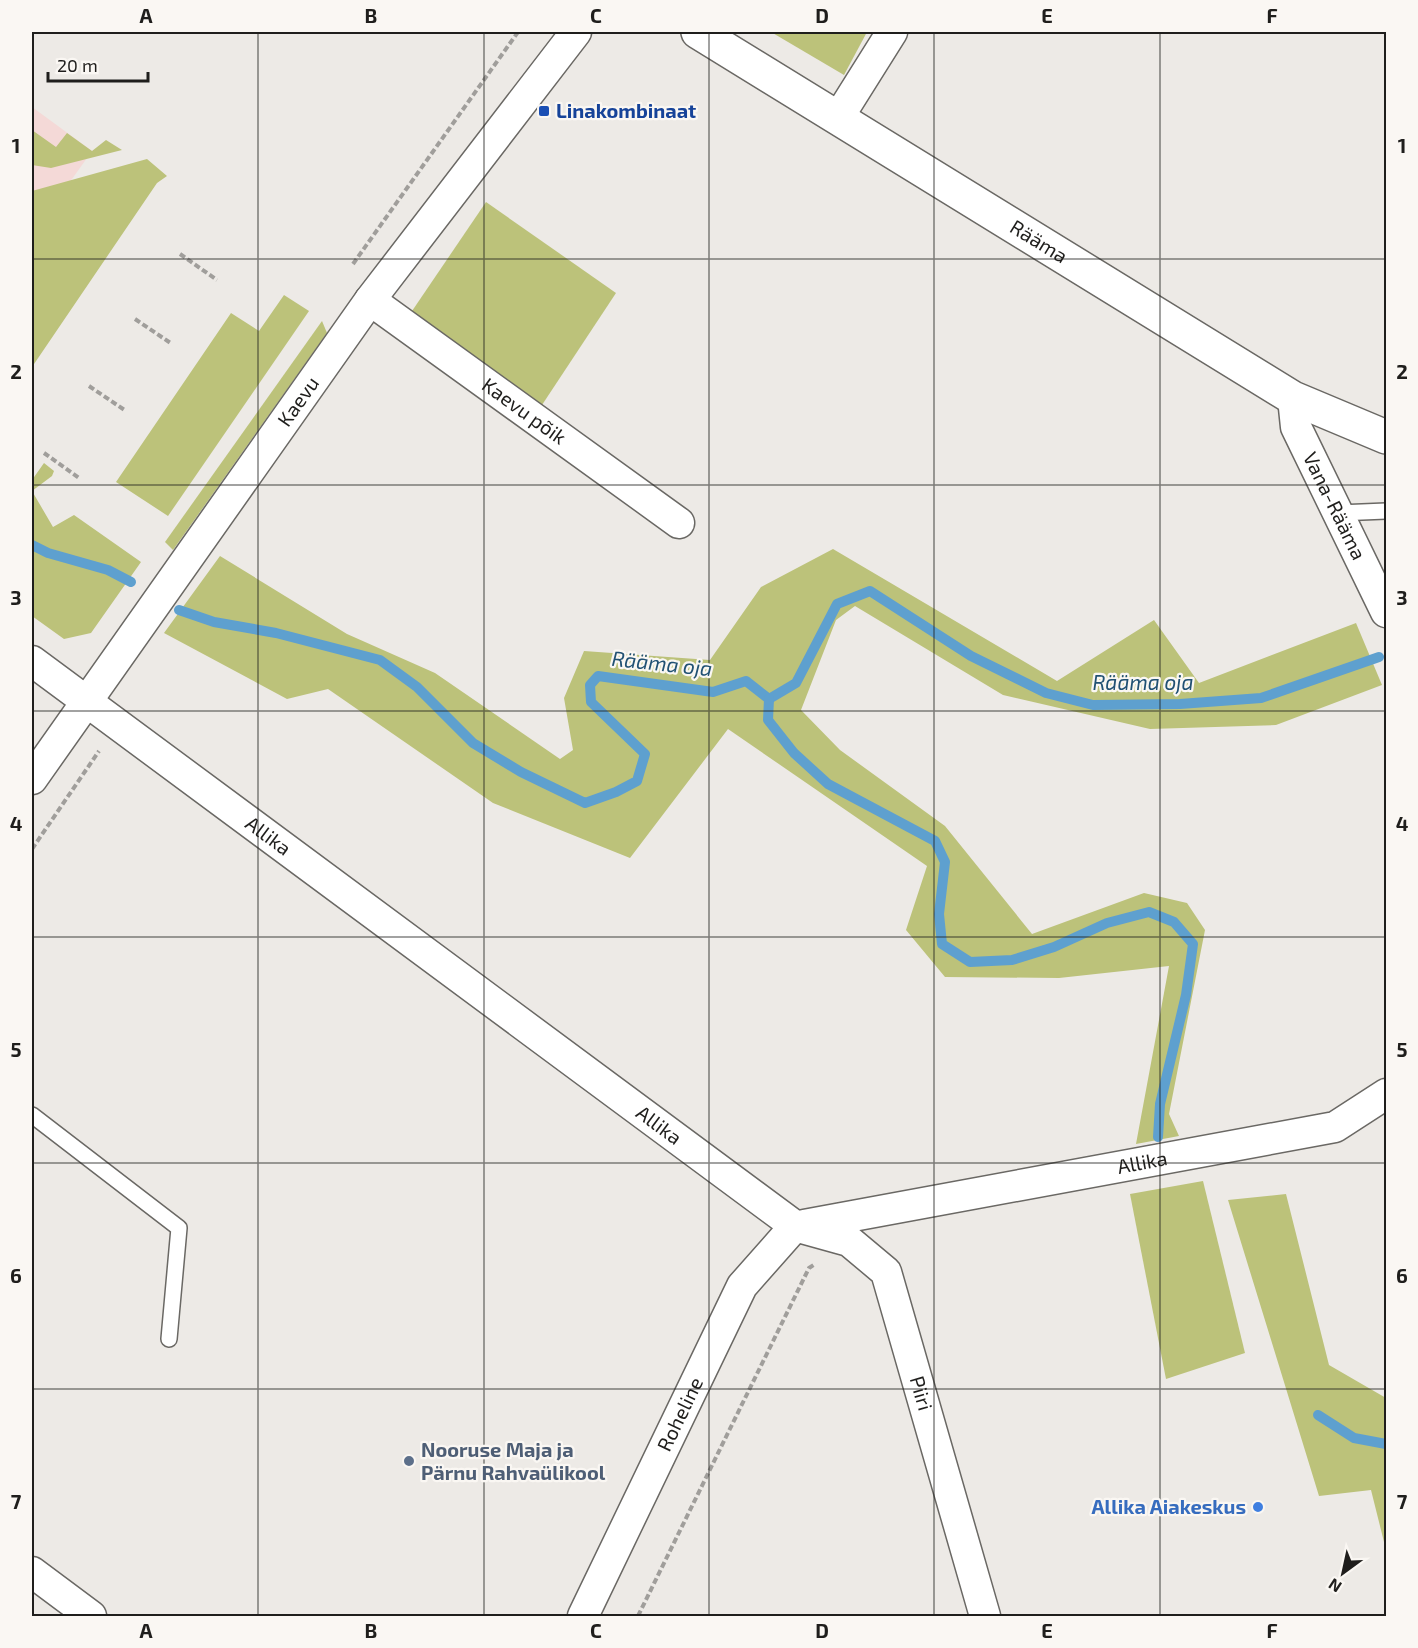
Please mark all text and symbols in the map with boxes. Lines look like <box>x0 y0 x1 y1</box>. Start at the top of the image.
text: A <box>139 3 153 27</box>
text: B <box>365 3 377 27</box>
text: C <box>590 3 602 27</box>
text: D <box>815 3 829 27</box>
text: E <box>1041 3 1053 27</box>
text: F <box>1266 3 1278 27</box>
scale bar <box>48 45 148 83</box>
text: 20 m <box>57 54 98 76</box>
place label: Linakombinaat <box>556 98 696 122</box>
marker: Linakombinaat <box>537 104 551 118</box>
text: 1 <box>12 133 20 157</box>
text: 1 <box>1398 133 1406 157</box>
street label: Rääma <box>1006 214 1072 267</box>
text: 2 <box>10 359 22 383</box>
text: 2 <box>1396 359 1408 383</box>
street label: Kaevu <box>272 371 323 431</box>
street label: Kaevu põik <box>478 372 571 449</box>
street label: Vana-Rääma <box>1299 448 1372 563</box>
text: 3 <box>10 585 22 609</box>
text: 3 <box>1396 585 1408 609</box>
water label: Rääma oja <box>611 645 714 681</box>
water label: Rääma oja <box>1093 669 1194 695</box>
street label: Allika <box>241 810 296 860</box>
text: 4 <box>10 811 23 835</box>
text: 4 <box>1396 811 1409 835</box>
text: 5 <box>10 1037 22 1061</box>
text: 5 <box>1396 1037 1408 1061</box>
street label: Allika <box>632 1100 687 1149</box>
street label: Allika <box>1115 1145 1169 1178</box>
text: 6 <box>10 1263 22 1287</box>
text: 6 <box>1396 1263 1408 1287</box>
street label: Roheline <box>651 1373 707 1455</box>
street label: Piiri <box>906 1373 938 1413</box>
place label: Nooruse Maja ja Pärnu Rahvaülikool <box>421 1437 606 1484</box>
marker: Nooruse Maja ja Pärnu Rahvaülikool <box>402 1454 416 1468</box>
text: 7 <box>11 1489 22 1513</box>
text: 7 <box>1397 1489 1408 1513</box>
place label: Allika Aiakeskus <box>1092 1494 1246 1518</box>
marker: Allika Aiakeskus <box>1251 1500 1265 1514</box>
north arrow <box>1313 1543 1373 1603</box>
text: N <box>1325 1575 1345 1597</box>
text: A <box>139 1618 153 1642</box>
text: B <box>365 1618 377 1642</box>
text: C <box>590 1618 602 1642</box>
text: D <box>815 1618 829 1642</box>
text: E <box>1041 1618 1053 1642</box>
text: F <box>1266 1618 1278 1642</box>

